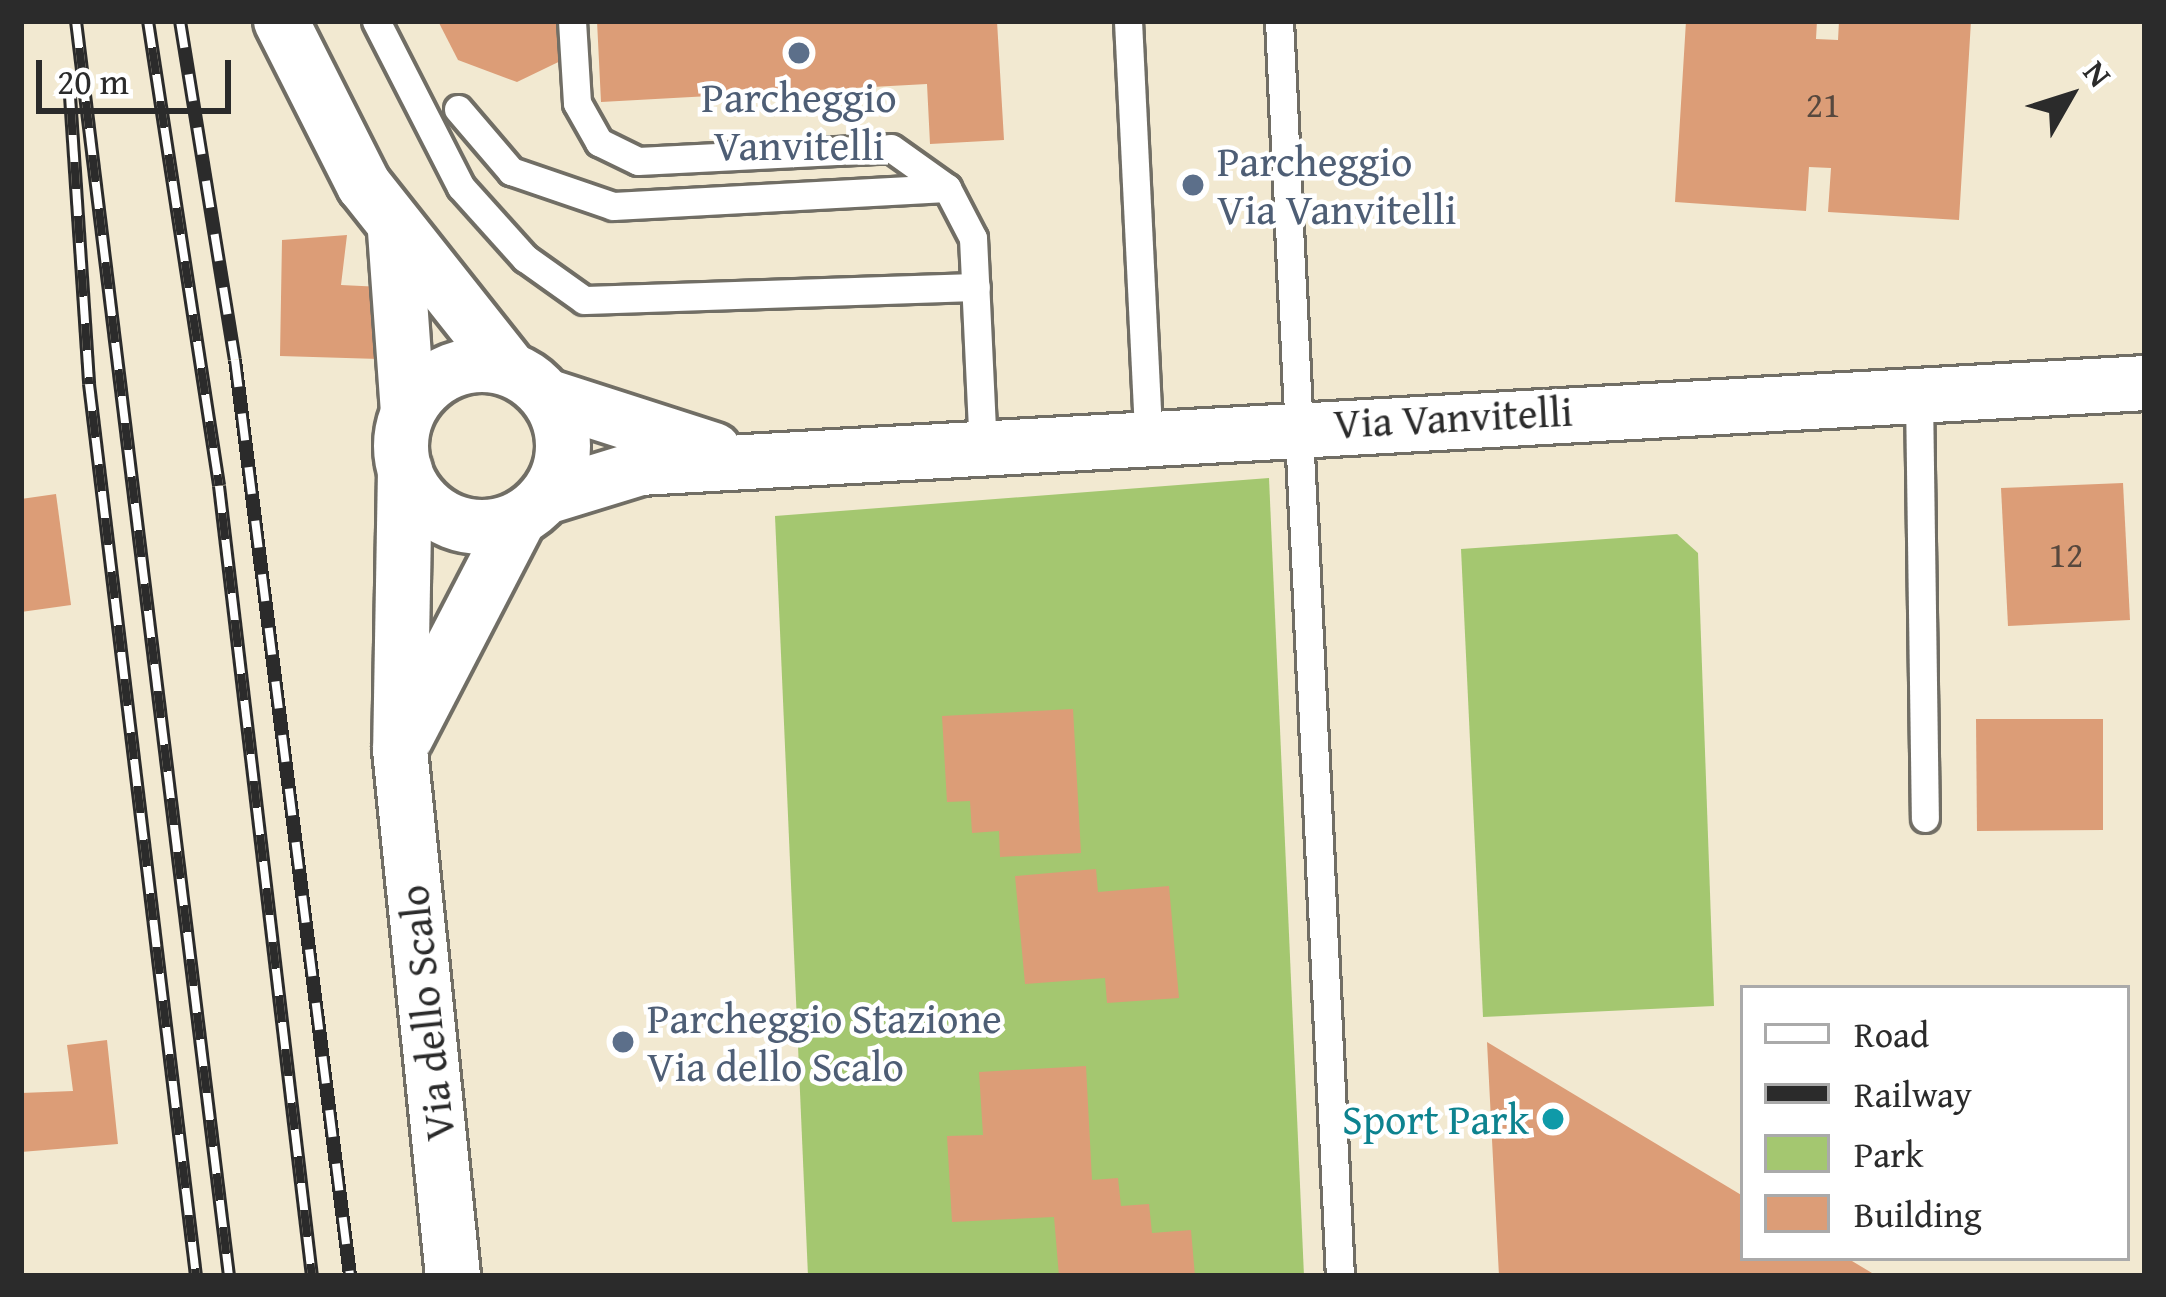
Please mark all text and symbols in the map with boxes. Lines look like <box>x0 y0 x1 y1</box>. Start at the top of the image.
scale bar <box>42 36 237 110</box>
north arrow <box>2010 36 2130 156</box>
marker: Parcheggio Vanvitelli <box>786 40 812 66</box>
text: N <box>2072 50 2124 97</box>
text: 20 m <box>57 54 129 107</box>
place label: Parcheggio Vanvitelli <box>701 72 897 170</box>
house number: 21 <box>1806 82 1840 126</box>
place label: Parcheggio Via Vanvitelli <box>1217 136 1456 234</box>
marker: Parcheggio Via Vanvitelli <box>1180 172 1206 198</box>
street label: Via Vanvitelli <box>1332 386 1574 448</box>
house number: 12 <box>2049 532 2083 576</box>
street label: Via dello Scalo <box>388 883 464 1143</box>
legend <box>1740 985 2130 1261</box>
place label: Parcheggio Stazione Via dello Scalo <box>647 993 1002 1092</box>
text: Road <box>1854 1007 1929 1060</box>
marker: Parcheggio Stazione Via dello Scalo <box>610 1029 636 1055</box>
text: Railway <box>1854 1067 1972 1120</box>
place label: Sport Park <box>1342 1094 1529 1144</box>
marker: Sport Park <box>1540 1106 1566 1132</box>
text: Park <box>1854 1127 1924 1180</box>
text: Building <box>1854 1187 1982 1240</box>

